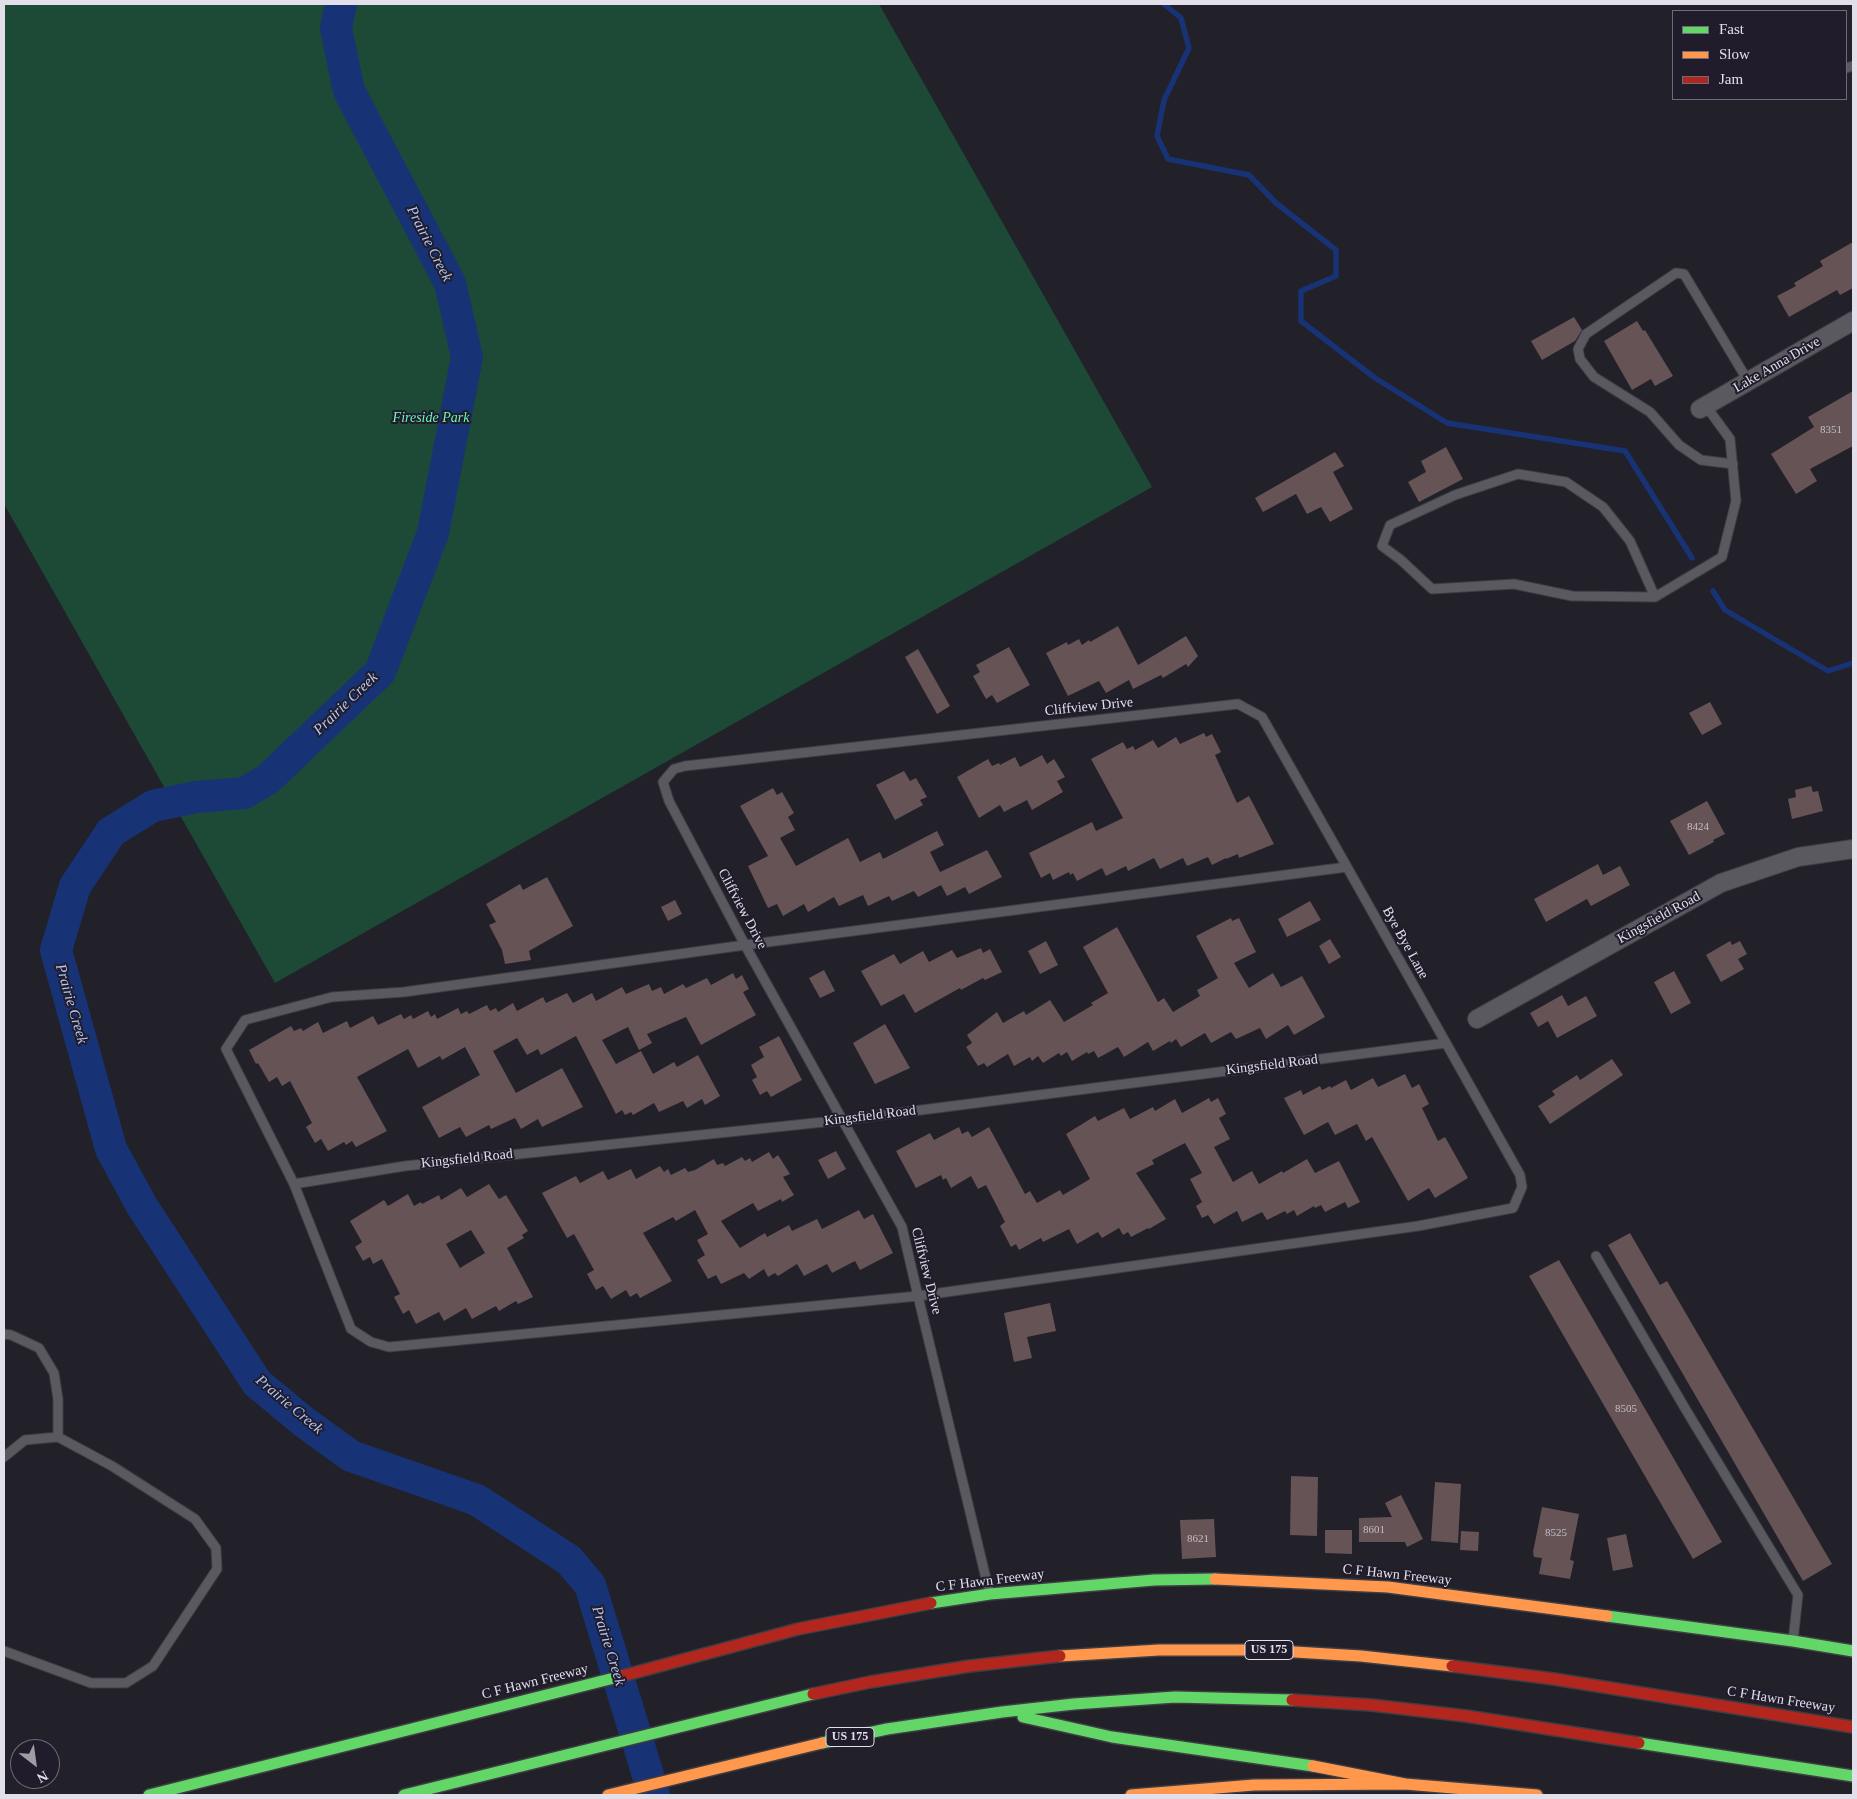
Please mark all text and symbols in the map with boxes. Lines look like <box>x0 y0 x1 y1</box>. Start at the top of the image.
legend <box>1672 10 1847 100</box>
text: Fast <box>1719 21 1744 37</box>
text: Slow <box>1719 46 1750 62</box>
text: Jam <box>1719 71 1743 87</box>
water label: Prairie Creek <box>402 203 456 285</box>
street label: Lake Anna Drive <box>1731 333 1823 397</box>
park label: Fireside Park <box>393 410 469 426</box>
house number: 8351 <box>1820 423 1842 437</box>
water label: Prairie Creek <box>310 669 382 739</box>
street label: Cliffview Drive <box>1044 694 1134 720</box>
house number: 8424 <box>1687 820 1709 834</box>
street label: Cliffview Drive <box>714 866 770 952</box>
street label: Kingsfield Road <box>1615 888 1703 948</box>
street label: Bye Bye Lane <box>1378 904 1432 982</box>
water label: Prairie Creek <box>51 962 91 1046</box>
street label: Kingsfield Road <box>1225 1051 1319 1079</box>
street label: Kingsfield Road <box>823 1102 917 1130</box>
street label: Kingsfield Road <box>420 1146 514 1172</box>
street label: Cliffview Drive <box>907 1226 945 1316</box>
water label: Prairie Creek <box>252 1372 326 1438</box>
house number: 8505 <box>1615 1402 1637 1416</box>
house number: 8601 <box>1363 1523 1385 1537</box>
house number: 8525 <box>1545 1526 1567 1540</box>
house number: 8621 <box>1187 1532 1209 1546</box>
street label: C F Hawn Freeway <box>1342 1561 1452 1589</box>
street label: C F Hawn Freeway <box>935 1566 1045 1596</box>
water label: Prairie Creek <box>587 1604 629 1688</box>
road number: US 175 <box>1245 1640 1293 1660</box>
street label: C F Hawn Freeway <box>480 1661 590 1703</box>
street label: C F Hawn Freeway <box>1726 1683 1836 1717</box>
road number: US 175 <box>826 1728 874 1746</box>
north arrow <box>10 1739 60 1789</box>
text: N <box>34 1768 50 1786</box>

